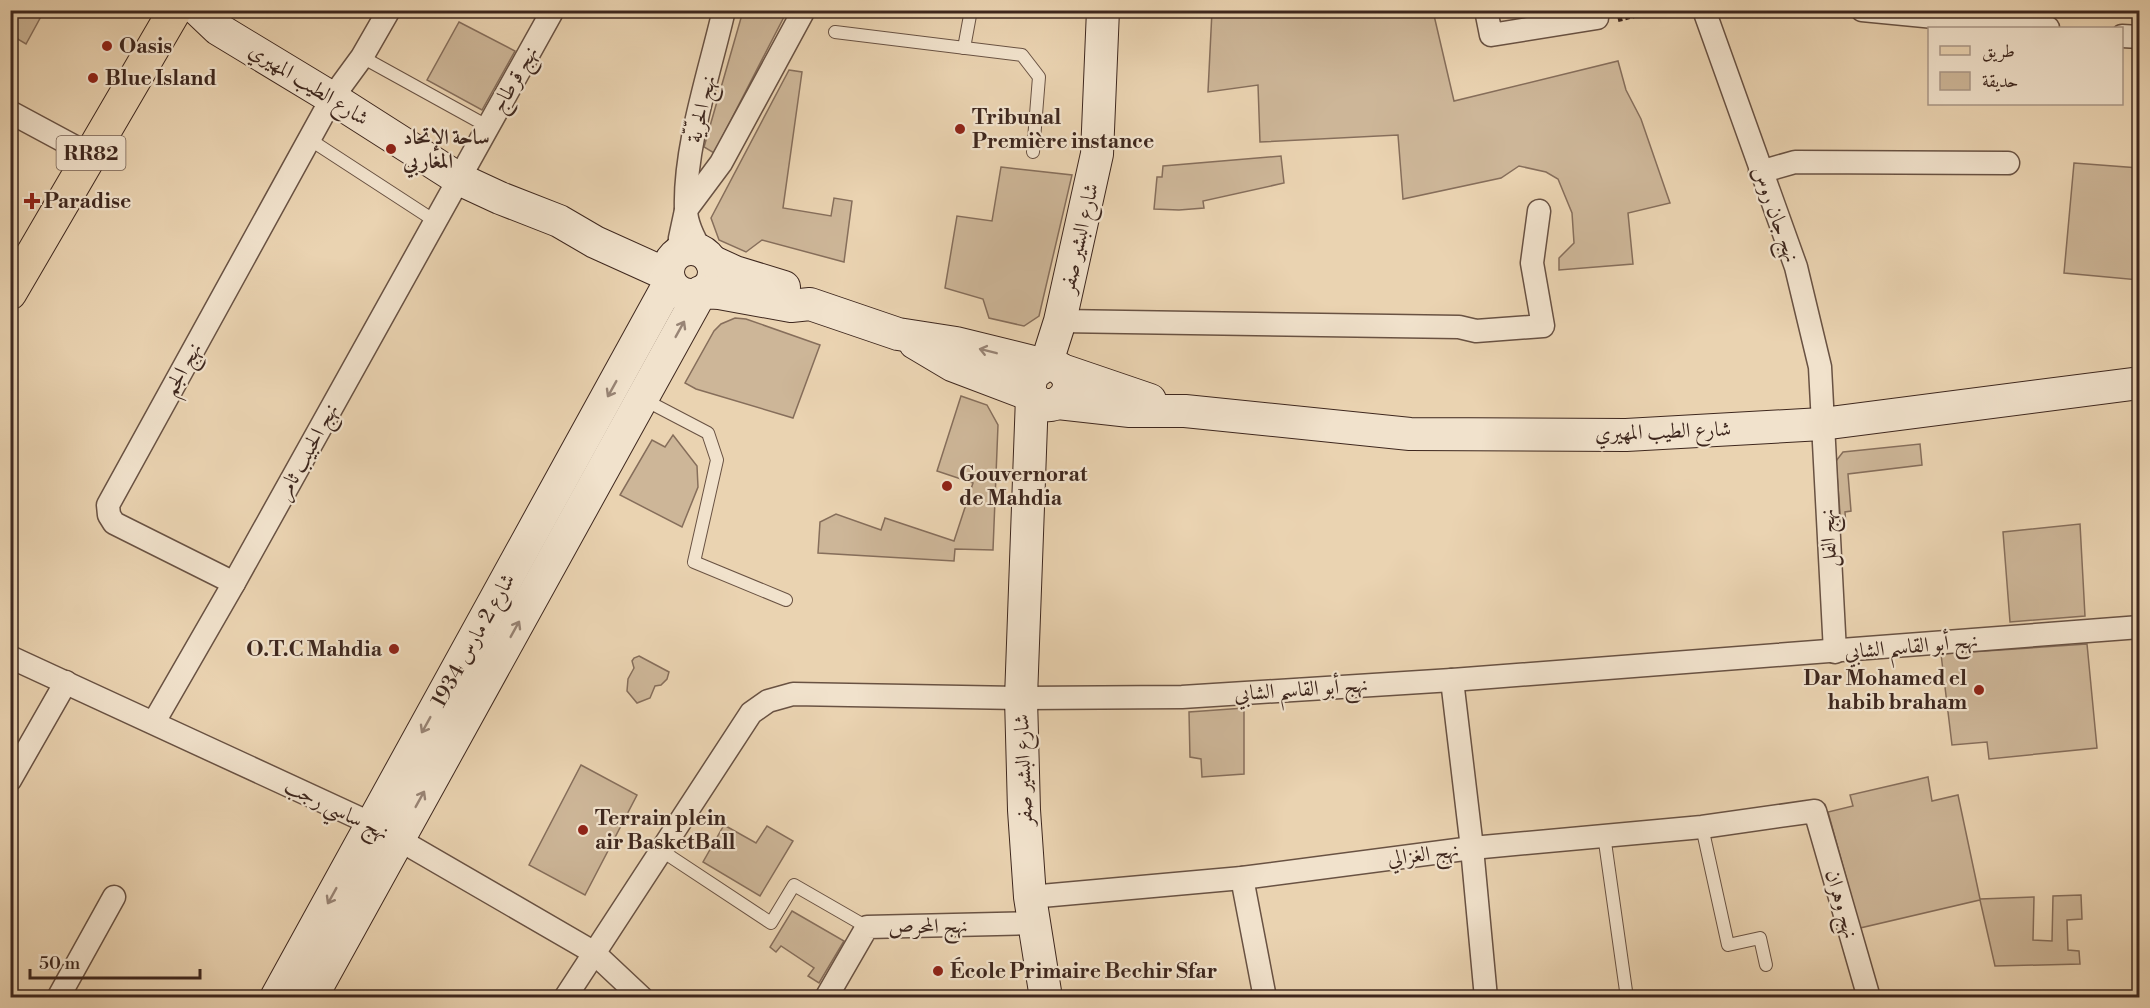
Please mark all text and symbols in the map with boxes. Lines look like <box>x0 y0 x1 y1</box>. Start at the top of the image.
legend <box>1928 27 2123 105</box>
place label: Oasis <box>119 34 172 60</box>
street label: شارع الطيب المهيري <box>242 38 373 135</box>
marker: Oasis <box>100 39 114 53</box>
text: طريق <box>1982 40 2015 63</box>
street label: نهج قرطاج <box>485 41 549 120</box>
place label: Blue Island <box>105 66 217 92</box>
text: حديقة <box>1982 70 2018 93</box>
marker: Blue Island <box>86 71 100 85</box>
street label: نهج الحرّيّة <box>679 72 727 147</box>
place label: Tribunal Première instance <box>972 105 1154 155</box>
marker: Tribunal Première instance <box>953 122 967 136</box>
place label: ساحة الإتحاد المغاربي <box>402 125 490 179</box>
road number: RR82 <box>56 136 125 170</box>
marker: ساحة الإتحاد المغاربي <box>384 142 398 156</box>
street label: نهج جان روس <box>1741 163 1804 268</box>
street label: شارع البشير صفر <box>1054 181 1109 298</box>
place label: Paradise <box>44 189 131 215</box>
marker: Paradise <box>25 194 39 208</box>
one-way arrow <box>675 321 686 339</box>
street label: نهج الجم <box>158 338 213 404</box>
one-way arrow <box>979 344 998 356</box>
one-way arrow <box>606 380 618 397</box>
street label: نهج الحبيب ثامر <box>271 399 349 506</box>
street label: شارع الطيب المهيري <box>1594 417 1732 451</box>
place label: Gouvernorat de Mahdia <box>959 462 1088 512</box>
marker: Gouvernorat de Mahdia <box>940 479 954 493</box>
street label: نهج الفل <box>1814 508 1849 568</box>
street label: شارع 2 مارس 1934 <box>426 569 525 714</box>
one-way arrow <box>510 620 521 638</box>
street label: نهج أبو القاسم الشابي <box>1843 625 1980 673</box>
place label: O.T.C Mahdia <box>246 637 383 663</box>
marker: O.T.C Mahdia <box>387 642 401 656</box>
place label: Dar Mohamed el habib braham <box>1804 666 1967 716</box>
street label: نهج أبو القاسم الشابي <box>1233 669 1369 715</box>
marker: Dar Mohamed el habib braham <box>1972 683 1986 697</box>
street label: شارع البشير صفر <box>1009 714 1043 828</box>
one-way arrow <box>420 716 432 733</box>
street label: نهج ساسي رجب <box>277 773 393 852</box>
one-way arrow <box>414 791 426 808</box>
place label: Terrain plein air BasketBall <box>595 806 736 856</box>
marker: Terrain plein air BasketBall <box>576 823 590 837</box>
street label: نهج الغزالي <box>1386 838 1461 877</box>
street label: نهج وهران <box>1814 867 1863 943</box>
one-way arrow <box>326 886 337 904</box>
street label: نهج المحرص <box>888 913 968 946</box>
scale bar <box>30 942 200 980</box>
text: 50 m <box>39 952 81 975</box>
place label: École Primaire Bechir Sfar <box>950 957 1217 985</box>
marker: École Primaire Bechir Sfar <box>931 964 945 978</box>

